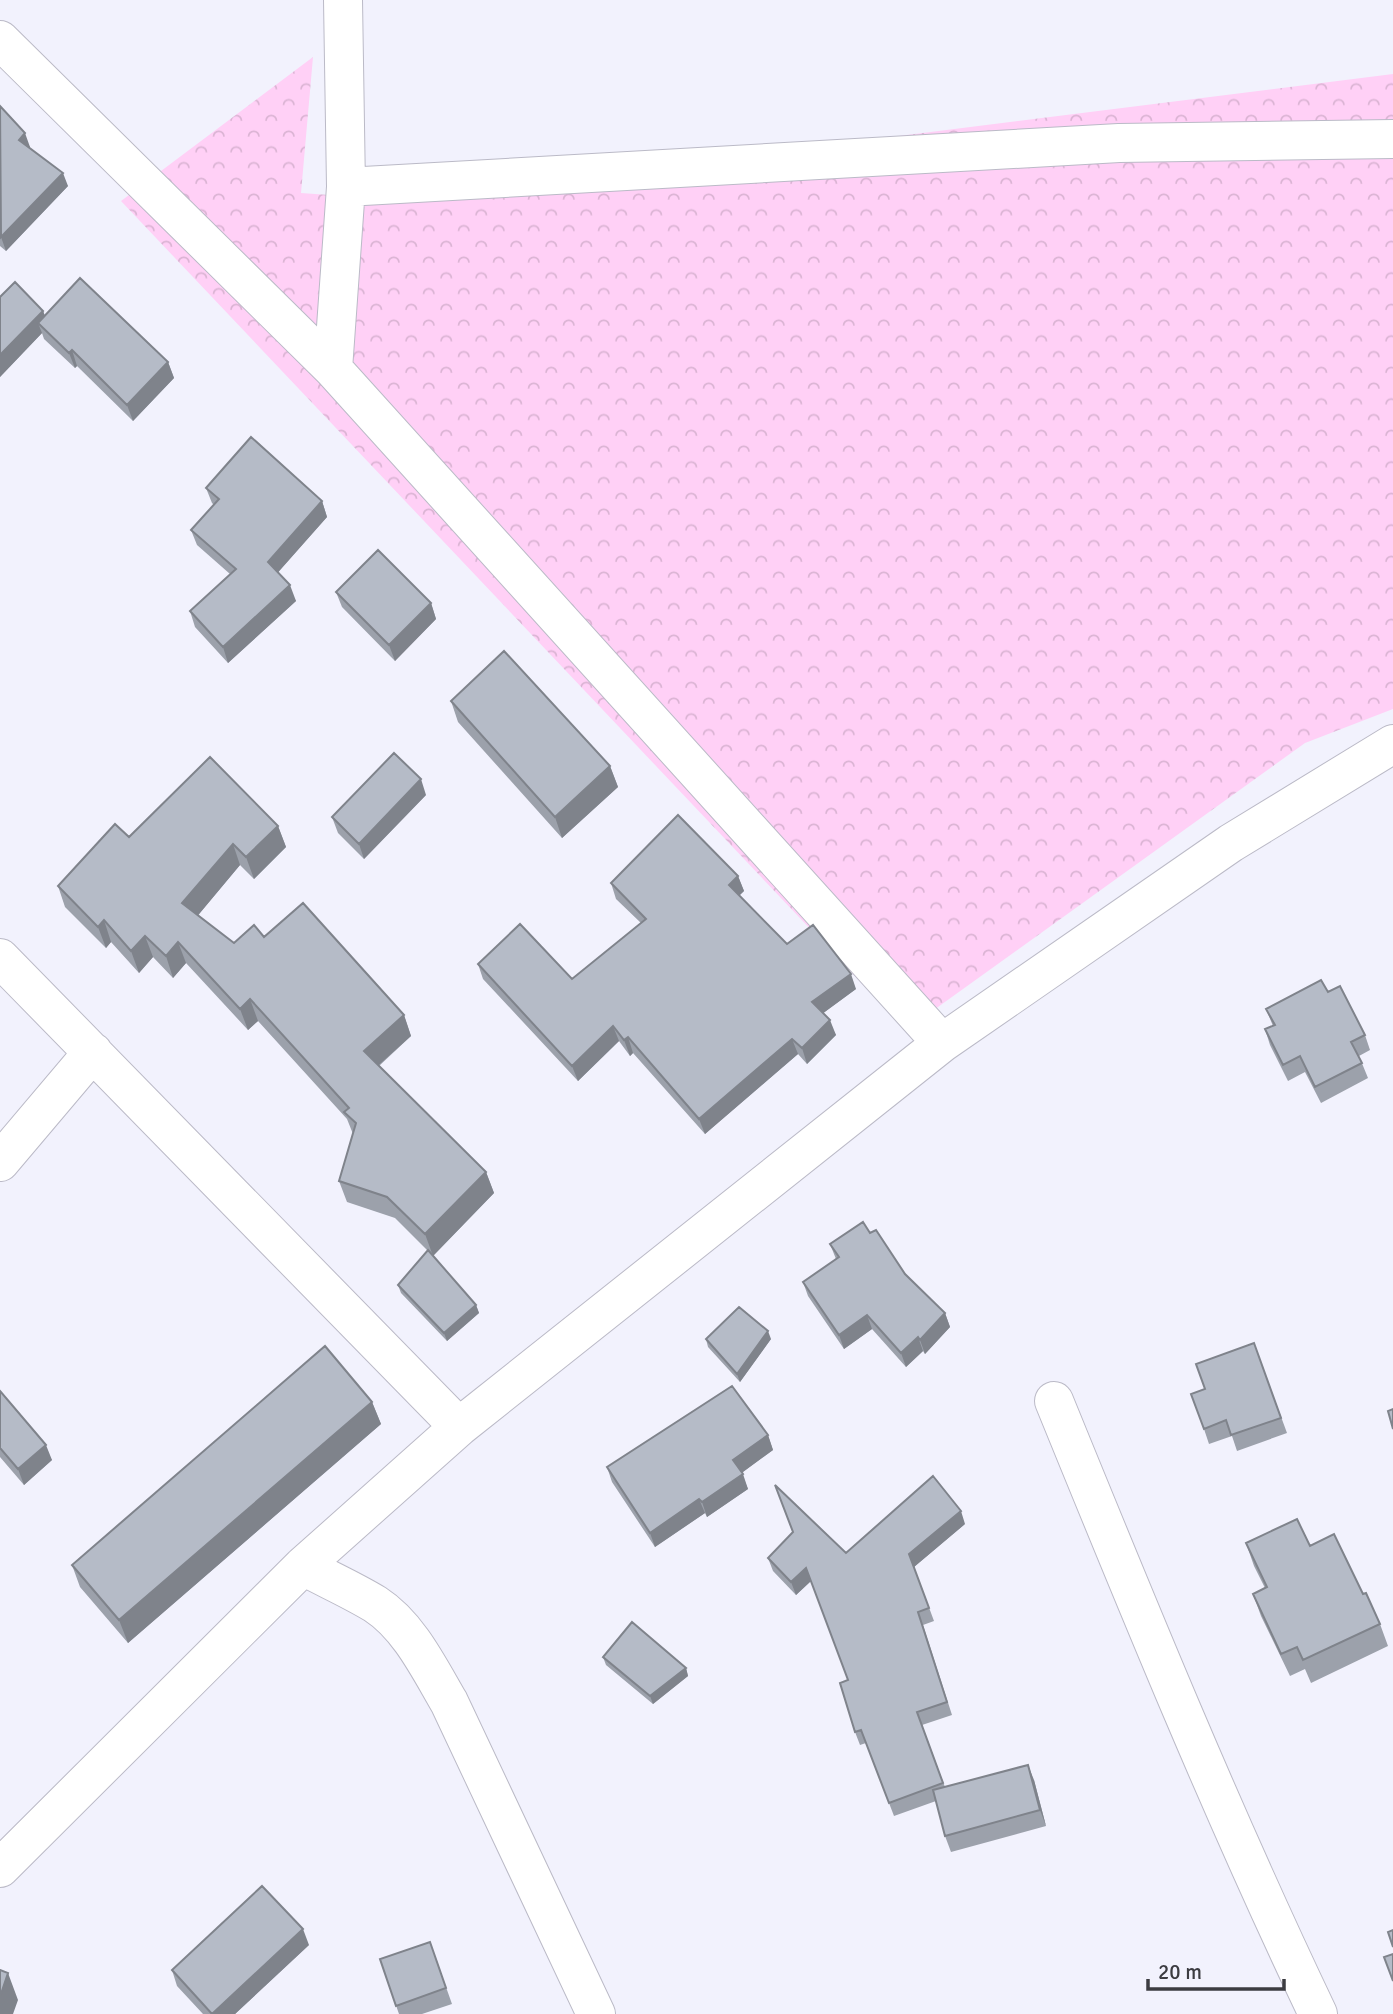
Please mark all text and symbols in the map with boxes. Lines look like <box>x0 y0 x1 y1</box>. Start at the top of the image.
scale bar <box>1148 1948 1284 1992</box>
text: 20 m <box>1158 1959 1202 1985</box>

